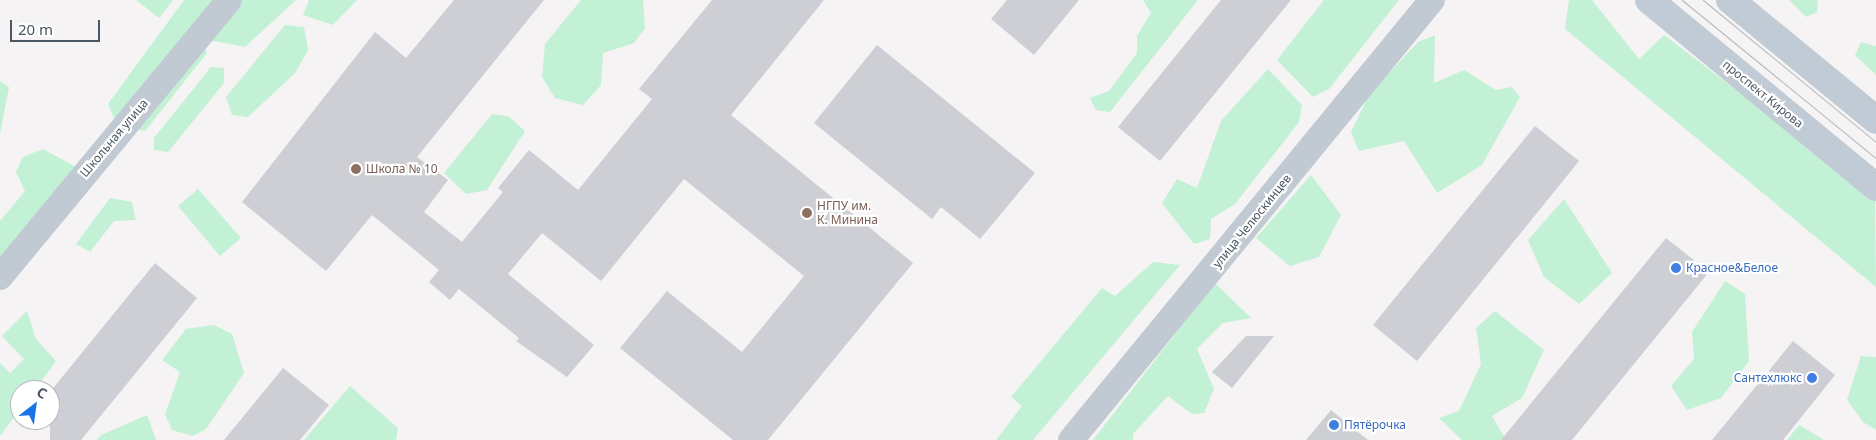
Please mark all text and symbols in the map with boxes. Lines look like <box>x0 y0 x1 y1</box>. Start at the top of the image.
scale bar <box>12 10 102 42</box>
text: 20 m <box>18 19 53 39</box>
street label: проспект Кирова <box>1720 57 1806 131</box>
street label: Школьная улица <box>77 96 151 180</box>
place label: Школа № 10 <box>366 162 438 176</box>
marker: Школа № 10 <box>350 163 362 175</box>
street label: улица Челюскинцев <box>1210 171 1294 271</box>
place label: НГПУ им. К. Минина <box>817 199 878 227</box>
marker: НГПУ им. К. Минина <box>801 207 813 219</box>
place label: Красное&Белое <box>1686 261 1778 275</box>
marker: Красное&Белое <box>1670 262 1682 274</box>
place label: Сантехлюкс <box>1734 371 1802 385</box>
marker: Сантехлюкс <box>1806 372 1818 384</box>
north arrow <box>10 380 60 430</box>
text: С <box>34 382 51 403</box>
place label: Пятёрочка <box>1344 418 1406 432</box>
marker: Пятёрочка <box>1328 419 1340 431</box>

